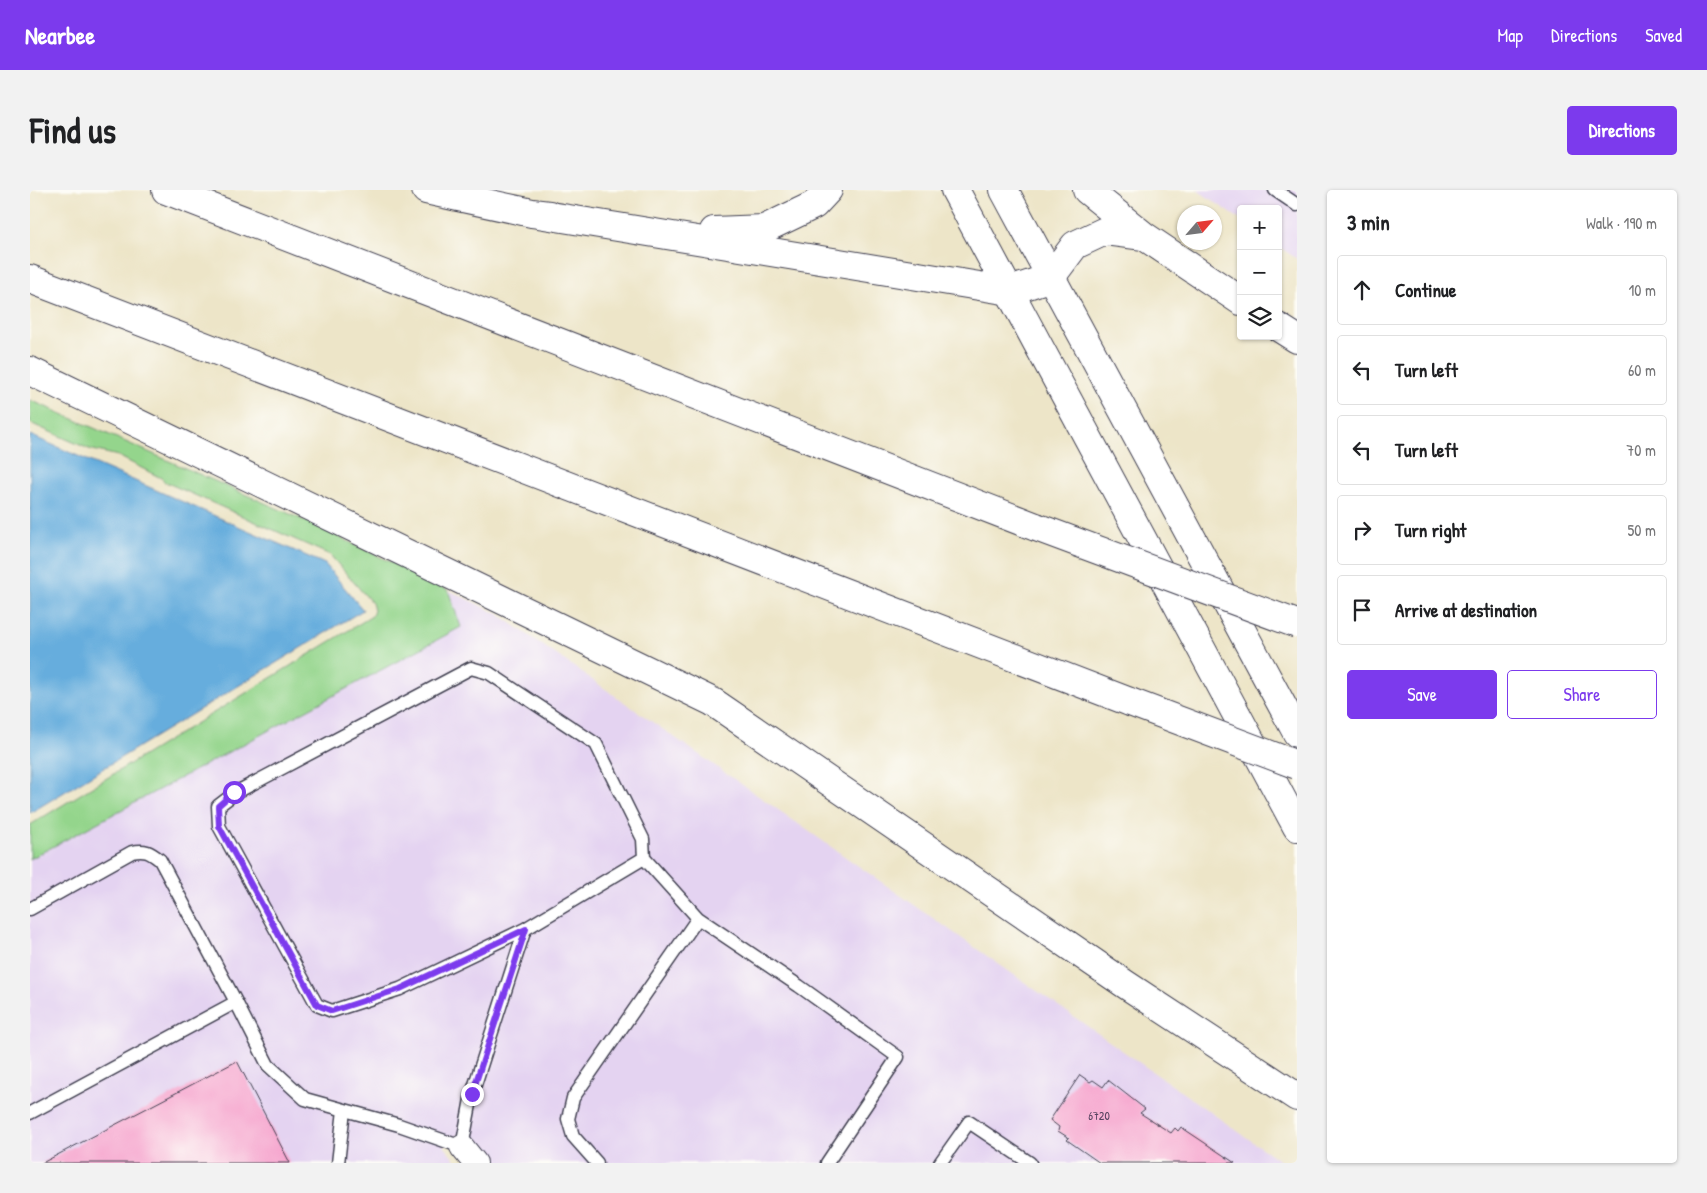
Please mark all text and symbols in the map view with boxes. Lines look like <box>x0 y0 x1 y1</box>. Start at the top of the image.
text: Nearbee <box>25 19 95 51</box>
text: Map <box>1498 23 1523 48</box>
text: Directions <box>1551 23 1617 48</box>
text: Saved <box>1645 23 1682 48</box>
button: Directions <box>1567 106 1677 155</box>
text: Find us <box>30 107 116 154</box>
north arrow <box>1177 205 1222 250</box>
map controls <box>1237 205 1282 340</box>
button: + <box>1237 205 1282 250</box>
text: 3 min <box>1347 208 1390 237</box>
text: Walk · 190 m <box>1586 212 1657 234</box>
button: − <box>1237 250 1282 295</box>
icon: ahead <box>1348 276 1376 304</box>
text: Continue <box>1395 277 1456 303</box>
text: 10 m <box>1628 279 1656 301</box>
button: layers <box>1237 295 1282 340</box>
icon: left <box>1348 356 1376 384</box>
text: Turn left <box>1395 357 1458 383</box>
text: 60 m <box>1628 359 1656 381</box>
icon: left <box>1348 436 1376 464</box>
text: Turn left <box>1395 437 1458 463</box>
text: 70 m <box>1626 439 1656 461</box>
icon: right <box>1348 516 1376 544</box>
text: Turn right <box>1395 517 1466 543</box>
text: 50 m <box>1628 519 1656 541</box>
icon: arrive <box>1348 596 1376 624</box>
text: Arrive at destination <box>1395 597 1537 623</box>
button: Save <box>1347 670 1497 719</box>
button: Share <box>1507 670 1657 719</box>
route start <box>223 781 246 804</box>
route end <box>461 1083 484 1106</box>
house number: 6720 <box>1088 1107 1110 1124</box>

